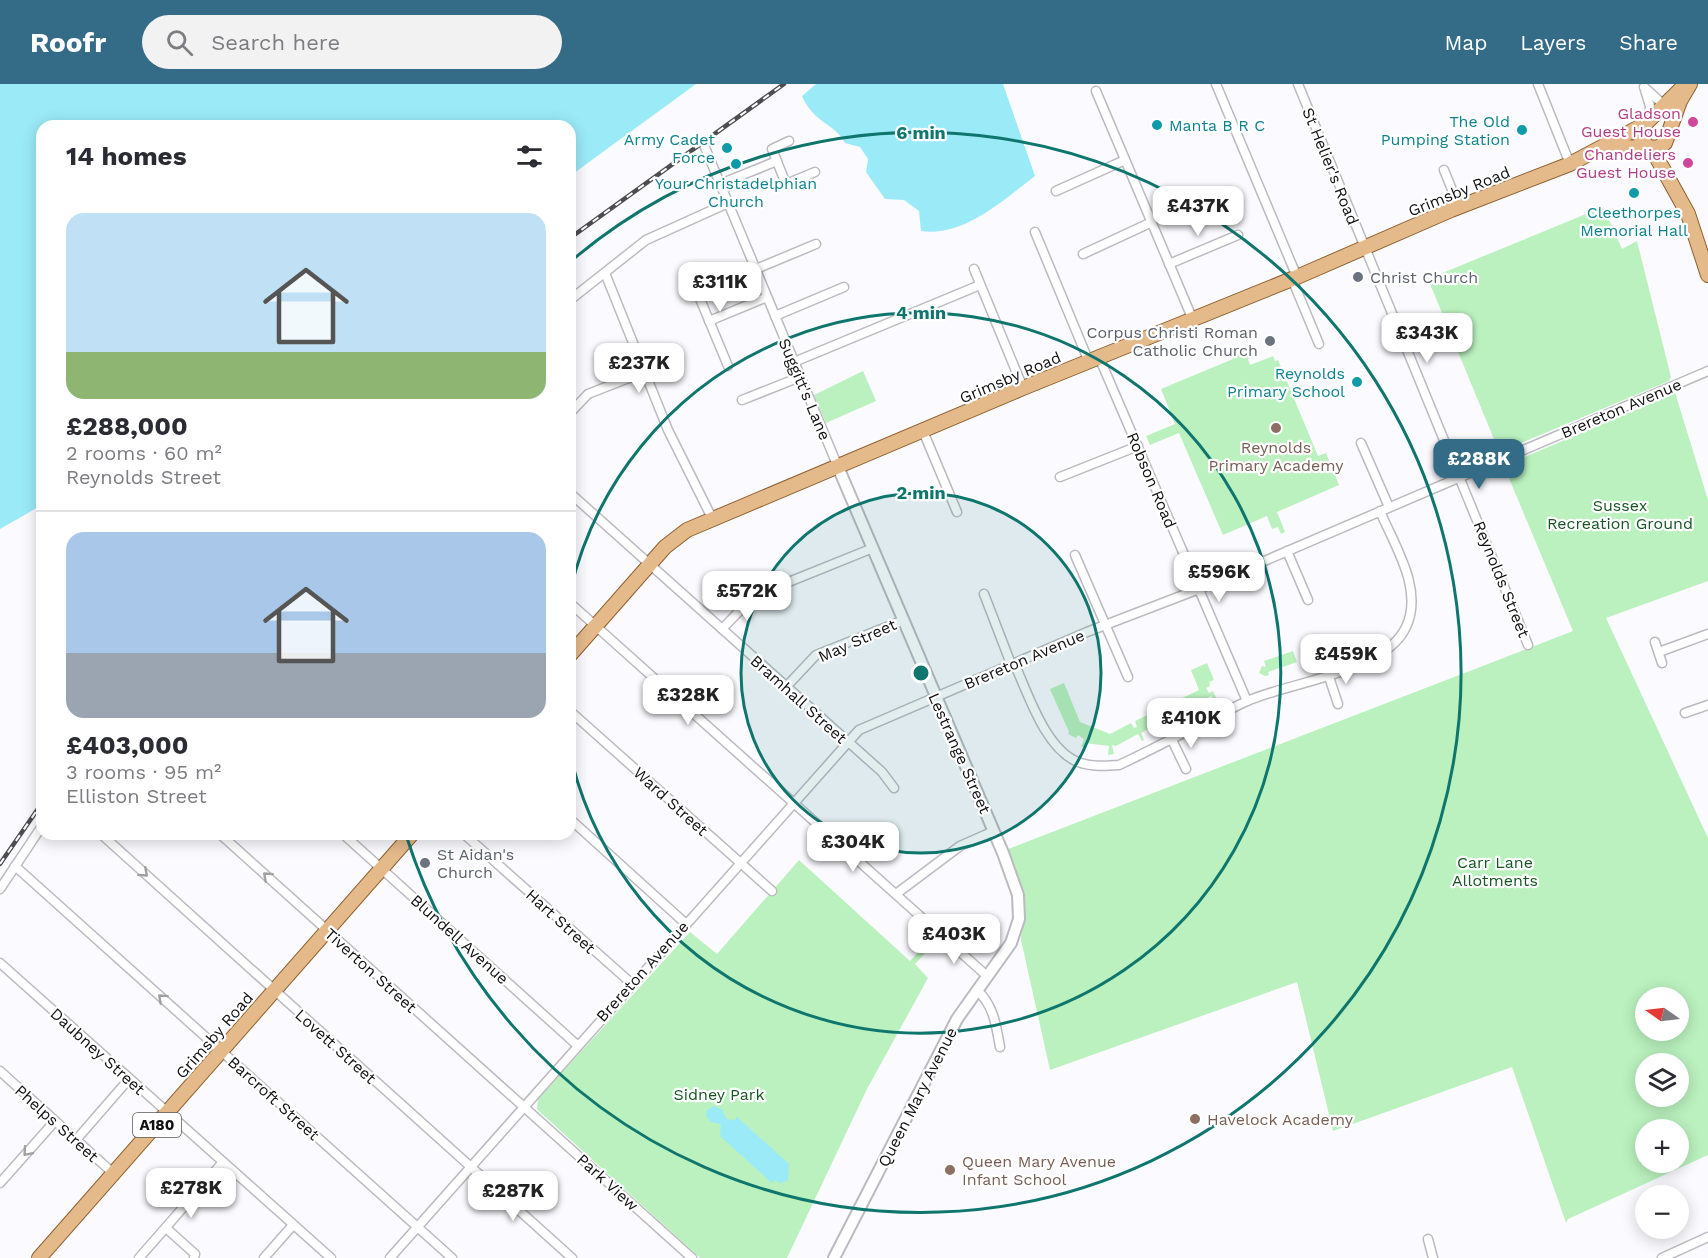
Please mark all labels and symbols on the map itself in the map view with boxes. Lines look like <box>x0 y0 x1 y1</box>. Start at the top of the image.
place label: Gladson Guest House <box>1581 104 1681 141</box>
street label: St Helier's Road <box>1298 105 1363 228</box>
place label: The Old Pumping Station <box>1381 112 1510 149</box>
marker: Gladson Guest House <box>1686 115 1700 129</box>
place label: Manta B R C <box>1169 116 1265 135</box>
marker: Manta B R C <box>1150 118 1164 132</box>
text: 6 min <box>896 122 946 143</box>
marker: The Old Pumping Station <box>1515 123 1529 137</box>
place label: Army Cadet Force <box>624 130 715 167</box>
marker: Army Cadet Force <box>720 141 734 155</box>
place label: Chandeliers Guest House <box>1576 145 1676 182</box>
marker: Chandeliers Guest House <box>1681 156 1695 170</box>
marker: Your Christadelphian Church <box>729 157 743 171</box>
street label: Grimsby Road <box>1405 162 1513 221</box>
place label: Your Christadelphian Church <box>655 174 817 211</box>
pin: £437K <box>1156 186 1240 237</box>
marker: Cleethorpes Memorial Hall <box>1627 186 1641 200</box>
place label: Cleethorpes Memorial Hall <box>1580 203 1688 240</box>
pin: £311K <box>678 262 762 313</box>
place label: Christ Church <box>1370 268 1478 287</box>
marker: Christ Church <box>1351 270 1365 284</box>
text: 4 min <box>896 302 946 323</box>
pin: £343K <box>1385 313 1469 364</box>
place label: Corpus Christi Roman Catholic Church <box>1086 323 1258 360</box>
marker: Corpus Christi Roman Catholic Church <box>1263 334 1277 348</box>
street label: Suggitt's Lane <box>775 335 835 443</box>
pin: £237K <box>597 343 681 394</box>
street label: Grimsby Road <box>957 348 1064 407</box>
place label: Reynolds Primary School <box>1227 364 1345 401</box>
marker: Reynolds Primary School <box>1350 375 1364 389</box>
street label: Brereton Avenue <box>1558 375 1684 442</box>
marker: Reynolds Primary Academy <box>1269 421 1283 435</box>
street label: Robson Road <box>1123 429 1180 531</box>
place label: Reynolds Primary Academy <box>1208 438 1344 475</box>
pin: £288K <box>1437 439 1521 490</box>
text: 2 min <box>896 482 946 503</box>
park label: Sussex Recreation Ground <box>1547 496 1693 533</box>
street label: Reynolds Street <box>1470 518 1534 640</box>
pin: £596K <box>1177 552 1261 603</box>
pin: £572K <box>705 571 789 622</box>
street label: May Street <box>815 615 900 666</box>
street label: Brereton Avenue <box>961 626 1087 693</box>
pin: £459K <box>1304 634 1388 685</box>
street label: Bramhall Street <box>747 651 851 748</box>
centre of rings <box>911 663 931 683</box>
pin: £328K <box>646 675 730 726</box>
street label: Lestrange Street <box>924 690 995 817</box>
pin: £410K <box>1149 698 1233 749</box>
street label: Ward Street <box>629 763 712 840</box>
pin: £304K <box>811 822 895 873</box>
place label: St Aidan's Church <box>437 845 514 882</box>
park label: Carr Lane Allotments <box>1452 853 1538 890</box>
marker: St Aidan's Church <box>418 856 432 870</box>
one-way arrow <box>137 866 148 877</box>
one-way arrow <box>263 872 273 883</box>
street label: Hart Street <box>522 885 600 958</box>
street label: Blundell Avenue <box>407 890 512 988</box>
pin: £403K <box>912 914 996 965</box>
street label: Brereton Avenue <box>592 917 693 1026</box>
street label: Tiverton Street <box>321 924 421 1017</box>
north arrow <box>1635 987 1689 1041</box>
street label: Grimsby Road <box>172 988 257 1082</box>
one-way arrow <box>159 994 169 1005</box>
street label: Daubney Street <box>46 1004 149 1099</box>
street label: Lovett Street <box>291 1005 380 1088</box>
street label: Queen Mary Avenue <box>874 1024 961 1170</box>
street label: Barcroft Street <box>224 1052 323 1145</box>
street label: Phelps Street <box>11 1081 103 1166</box>
park label: Sidney Park <box>674 1085 764 1104</box>
place label: Havelock Academy <box>1207 1110 1354 1129</box>
marker: Havelock Academy <box>1188 1112 1202 1126</box>
road number: A180 <box>133 1113 181 1137</box>
one-way arrow <box>24 1145 35 1156</box>
street label: Park View <box>573 1150 642 1215</box>
place label: Queen Mary Avenue Infant School <box>962 1152 1116 1189</box>
marker: Queen Mary Avenue Infant School <box>943 1163 957 1177</box>
pin: £278K <box>149 1168 233 1219</box>
pin: £287K <box>471 1171 555 1222</box>

